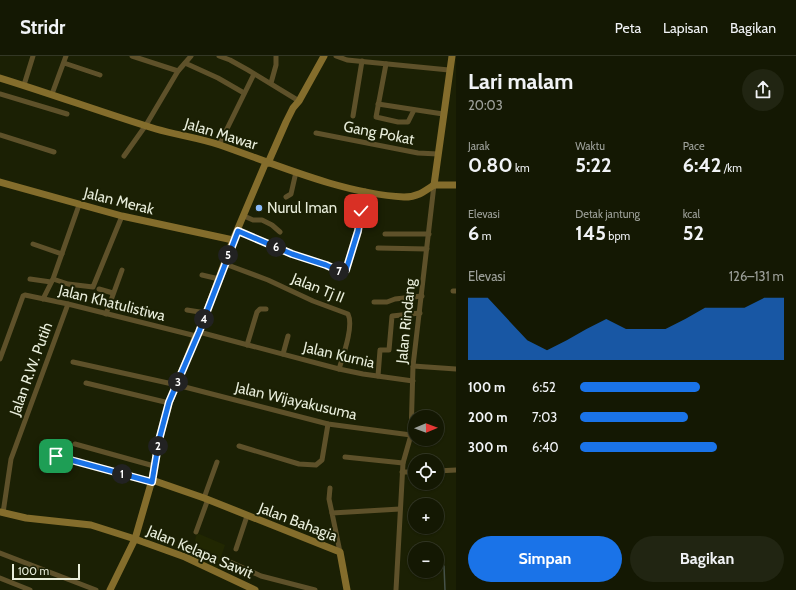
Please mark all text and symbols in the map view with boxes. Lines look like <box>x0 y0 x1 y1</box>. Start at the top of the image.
text: Stridr <box>20 16 65 39</box>
text: Peta <box>615 19 641 37</box>
text: Lapisan <box>663 19 708 37</box>
text: Bagikan <box>730 19 776 37</box>
text: Lari malam <box>468 68 573 95</box>
button: share <box>742 69 784 111</box>
text: 20:03 <box>468 97 503 113</box>
street label: Jalan Mawar <box>181 114 260 154</box>
street label: Gang Pokat <box>342 117 416 149</box>
text: Jarak <box>468 139 490 153</box>
text: Waktu <box>575 139 605 153</box>
text: Pace <box>683 139 705 153</box>
text: 0.80 <box>468 153 513 177</box>
text: 5:22 <box>575 153 612 177</box>
text: 6:42 <box>683 153 721 177</box>
text: km <box>513 161 530 175</box>
text: /km <box>721 161 742 175</box>
street label: Jalan Merak <box>81 183 156 218</box>
pin <box>344 194 378 228</box>
place label: Nurul Iman <box>267 199 337 217</box>
icon: check <box>350 200 372 222</box>
marker: Nurul Iman <box>254 203 264 213</box>
text: Elevasi <box>468 207 500 221</box>
text: Detak jantung <box>575 207 640 221</box>
text: kcal <box>683 207 700 221</box>
text: 6 <box>468 221 479 245</box>
text: 145 <box>575 221 606 245</box>
text: 52 <box>683 221 704 245</box>
text: m <box>479 229 491 243</box>
text: bpm <box>606 229 630 243</box>
pin: 6 <box>266 237 286 257</box>
text: 6 <box>273 240 279 254</box>
pin: 5 <box>218 245 238 265</box>
text: 5 <box>225 248 231 262</box>
pin: 7 <box>329 261 349 281</box>
text: 7 <box>336 264 342 278</box>
text: Elevasi <box>468 268 506 284</box>
text: 126–131 m <box>729 268 784 284</box>
street label: Jalan Tj II <box>288 269 347 307</box>
street label: Jalan Rindang <box>392 277 419 365</box>
street label: Jalan Khatulistiwa <box>56 281 168 325</box>
pin: 4 <box>194 309 214 329</box>
text: 4 <box>201 312 207 326</box>
street label: Jalan R.W. Putih <box>5 320 56 419</box>
street label: Jalan Kurnia <box>300 338 377 372</box>
pin: 3 <box>168 372 188 392</box>
text: 3 <box>175 375 181 389</box>
street label: Jalan Wijayakusuma <box>232 378 359 424</box>
text: 100 m <box>468 379 505 395</box>
text: 6:52 <box>532 379 556 395</box>
text: 200 m <box>468 409 507 425</box>
text: 7:03 <box>532 409 557 425</box>
north arrow <box>408 410 444 446</box>
map controls <box>408 410 444 578</box>
pin: 2 <box>148 436 168 456</box>
pin <box>39 439 73 473</box>
text: 2 <box>155 439 161 453</box>
text: 300 m <box>468 439 508 455</box>
text: 6:40 <box>532 439 559 455</box>
icon: arrive <box>45 445 67 467</box>
button: locate <box>408 454 444 490</box>
pin: 1 <box>112 464 132 484</box>
text: 1 <box>120 467 124 481</box>
street label: Jalan Bahagia <box>255 498 341 546</box>
button: + <box>408 498 444 534</box>
street label: Jalan Kelapa Sawit <box>143 521 256 582</box>
button: Simpan <box>468 536 622 582</box>
button: Bagikan <box>630 536 784 582</box>
button: − <box>408 542 444 578</box>
scale bar <box>12 562 80 581</box>
text: 100 m <box>18 564 49 578</box>

